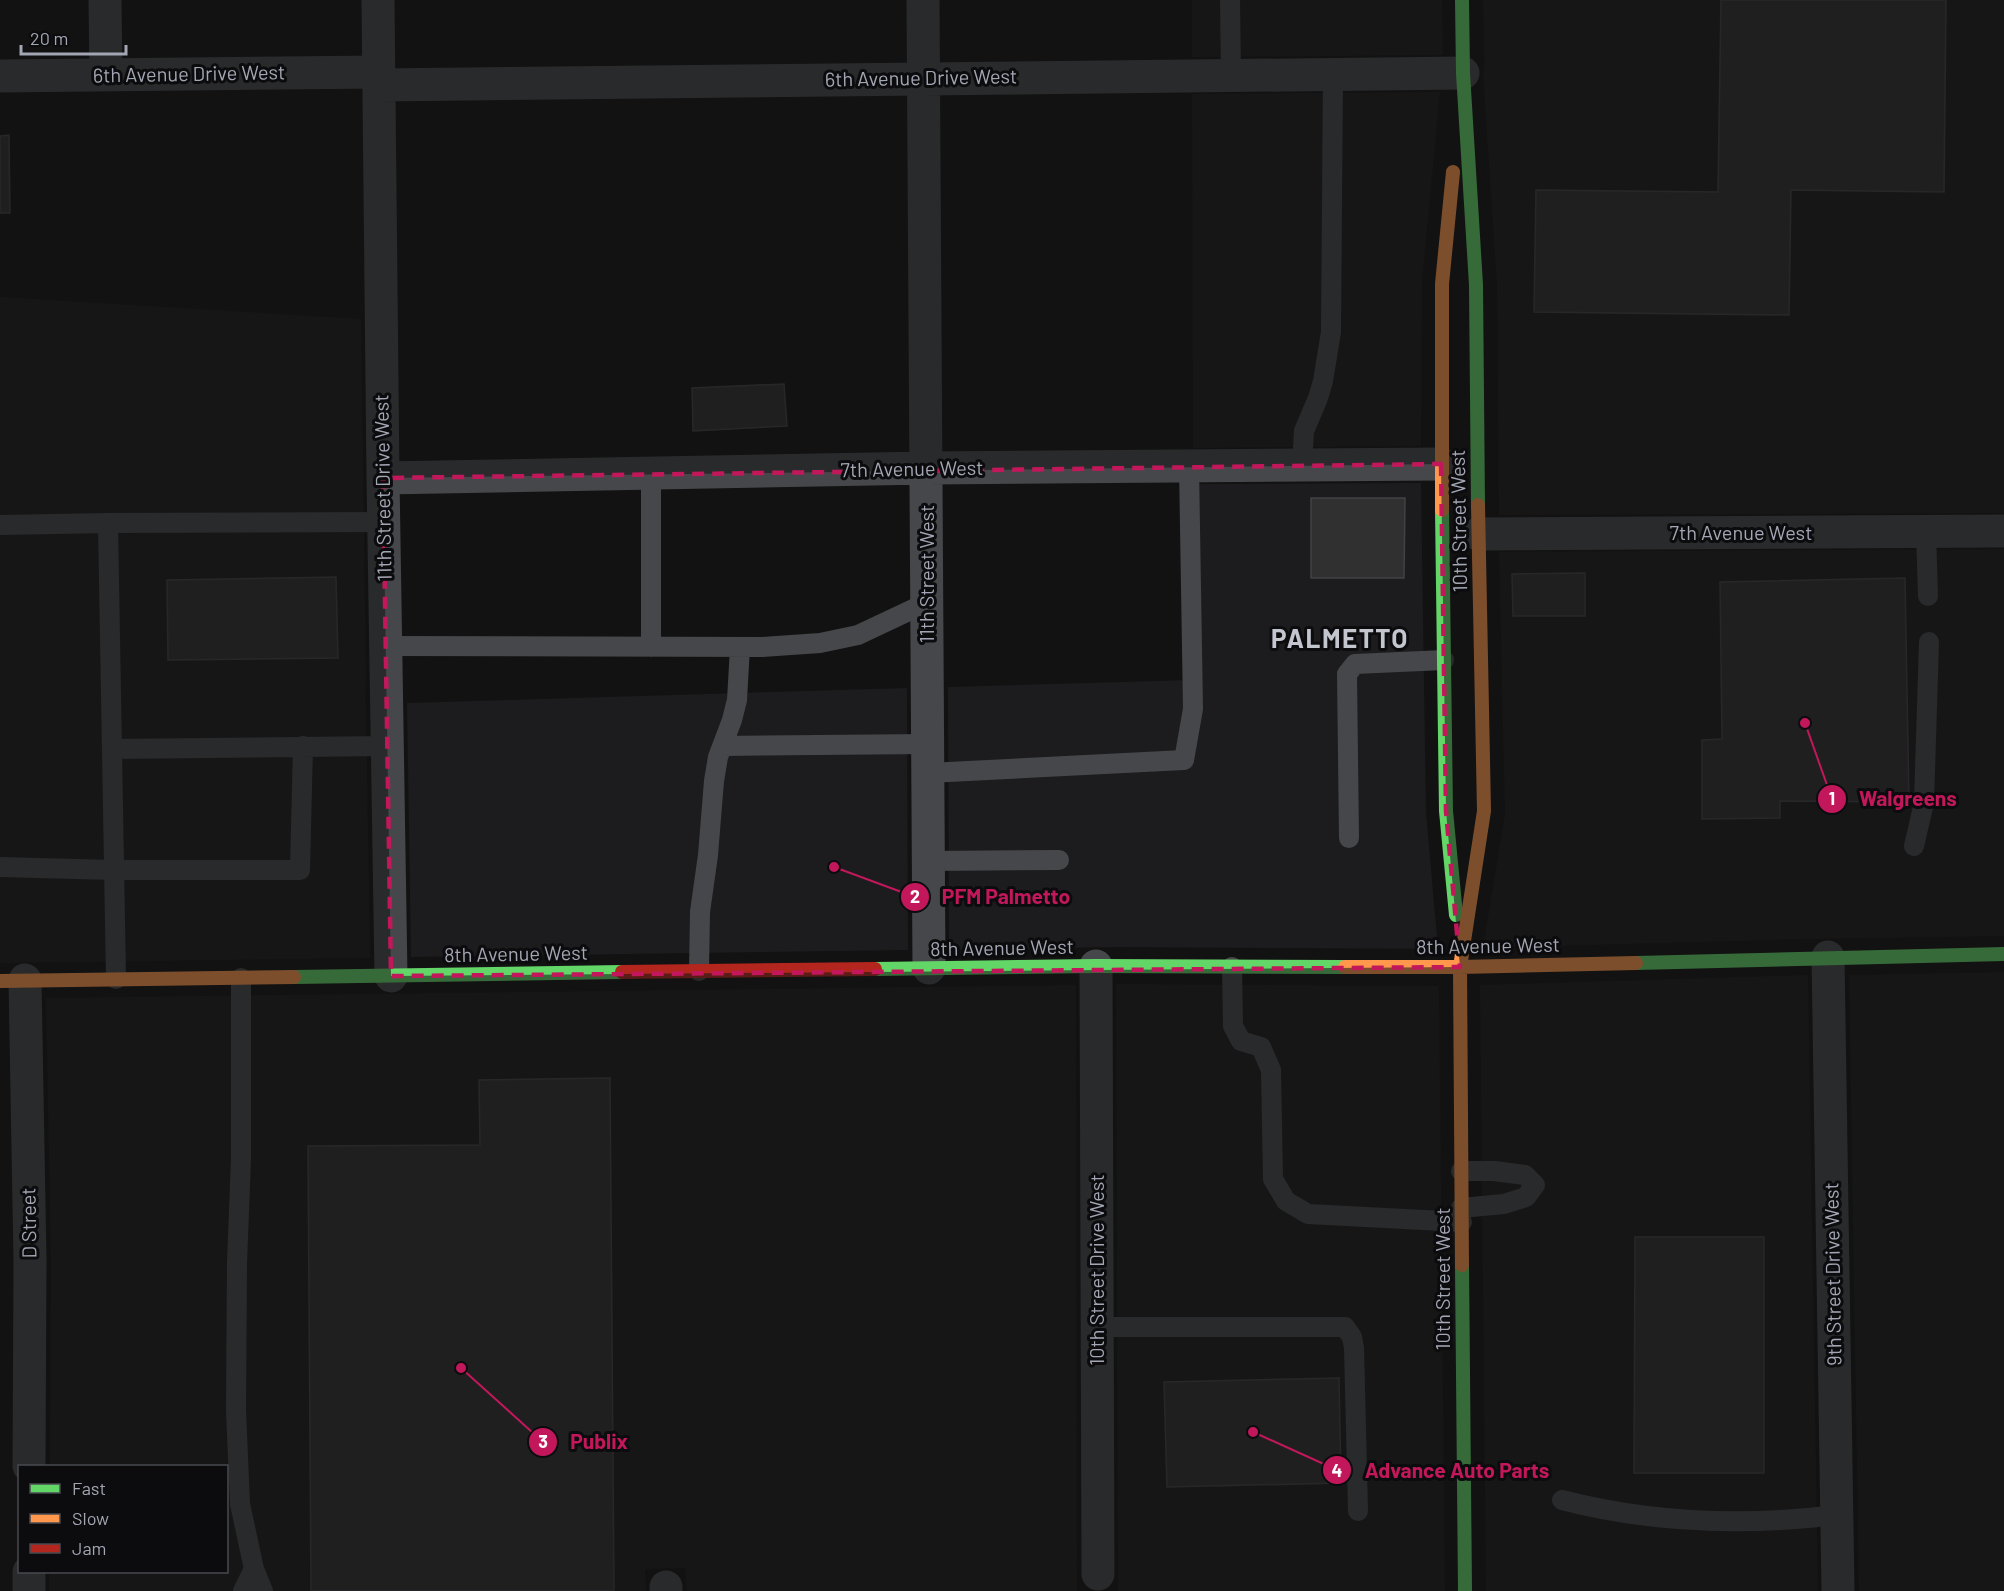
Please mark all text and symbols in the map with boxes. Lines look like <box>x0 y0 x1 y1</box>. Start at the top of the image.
scale bar <box>21 18 126 56</box>
text: 20 m <box>30 27 68 49</box>
street label: 6th Avenue Drive West <box>93 59 285 87</box>
street label: 6th Avenue Drive West <box>825 63 1017 91</box>
street label: 11th Street Drive West <box>368 394 396 582</box>
street label: 10th Street West <box>1445 449 1471 593</box>
street label: 7th Avenue West <box>840 455 984 481</box>
street label: 11th Street West <box>914 505 938 643</box>
street label: 7th Avenue West <box>1669 520 1813 544</box>
district label: PALMETTO <box>1271 622 1409 653</box>
callout: Walgreens <box>1817 780 1969 819</box>
text: Walgreens <box>1859 785 1957 810</box>
text: 1 <box>1829 787 1835 809</box>
callout: PFM Palmetto <box>900 877 1082 916</box>
text: PFM Palmetto <box>942 883 1070 908</box>
text: 2 <box>910 885 920 907</box>
street label: 8th Avenue West <box>1416 932 1560 958</box>
street label: 8th Avenue West <box>930 934 1074 960</box>
street label: 8th Avenue West <box>444 940 588 966</box>
street label: 10th Street Drive West <box>1084 1174 1108 1366</box>
street label: 9th Street Drive West <box>1818 1182 1846 1366</box>
street label: D Street <box>15 1187 41 1259</box>
street label: 10th Street West <box>1430 1208 1454 1350</box>
callout: Publix <box>528 1422 640 1461</box>
text: Publix <box>570 1428 628 1453</box>
text: 3 <box>538 1430 548 1452</box>
callout: Advance Auto Parts <box>1322 1451 1561 1490</box>
text: Advance Auto Parts <box>1365 1457 1549 1482</box>
text: 4 <box>1332 1459 1343 1481</box>
legend <box>18 1465 228 1573</box>
text: Fast <box>72 1477 106 1499</box>
text: Slow <box>72 1507 109 1529</box>
text: Jam <box>72 1537 106 1559</box>

